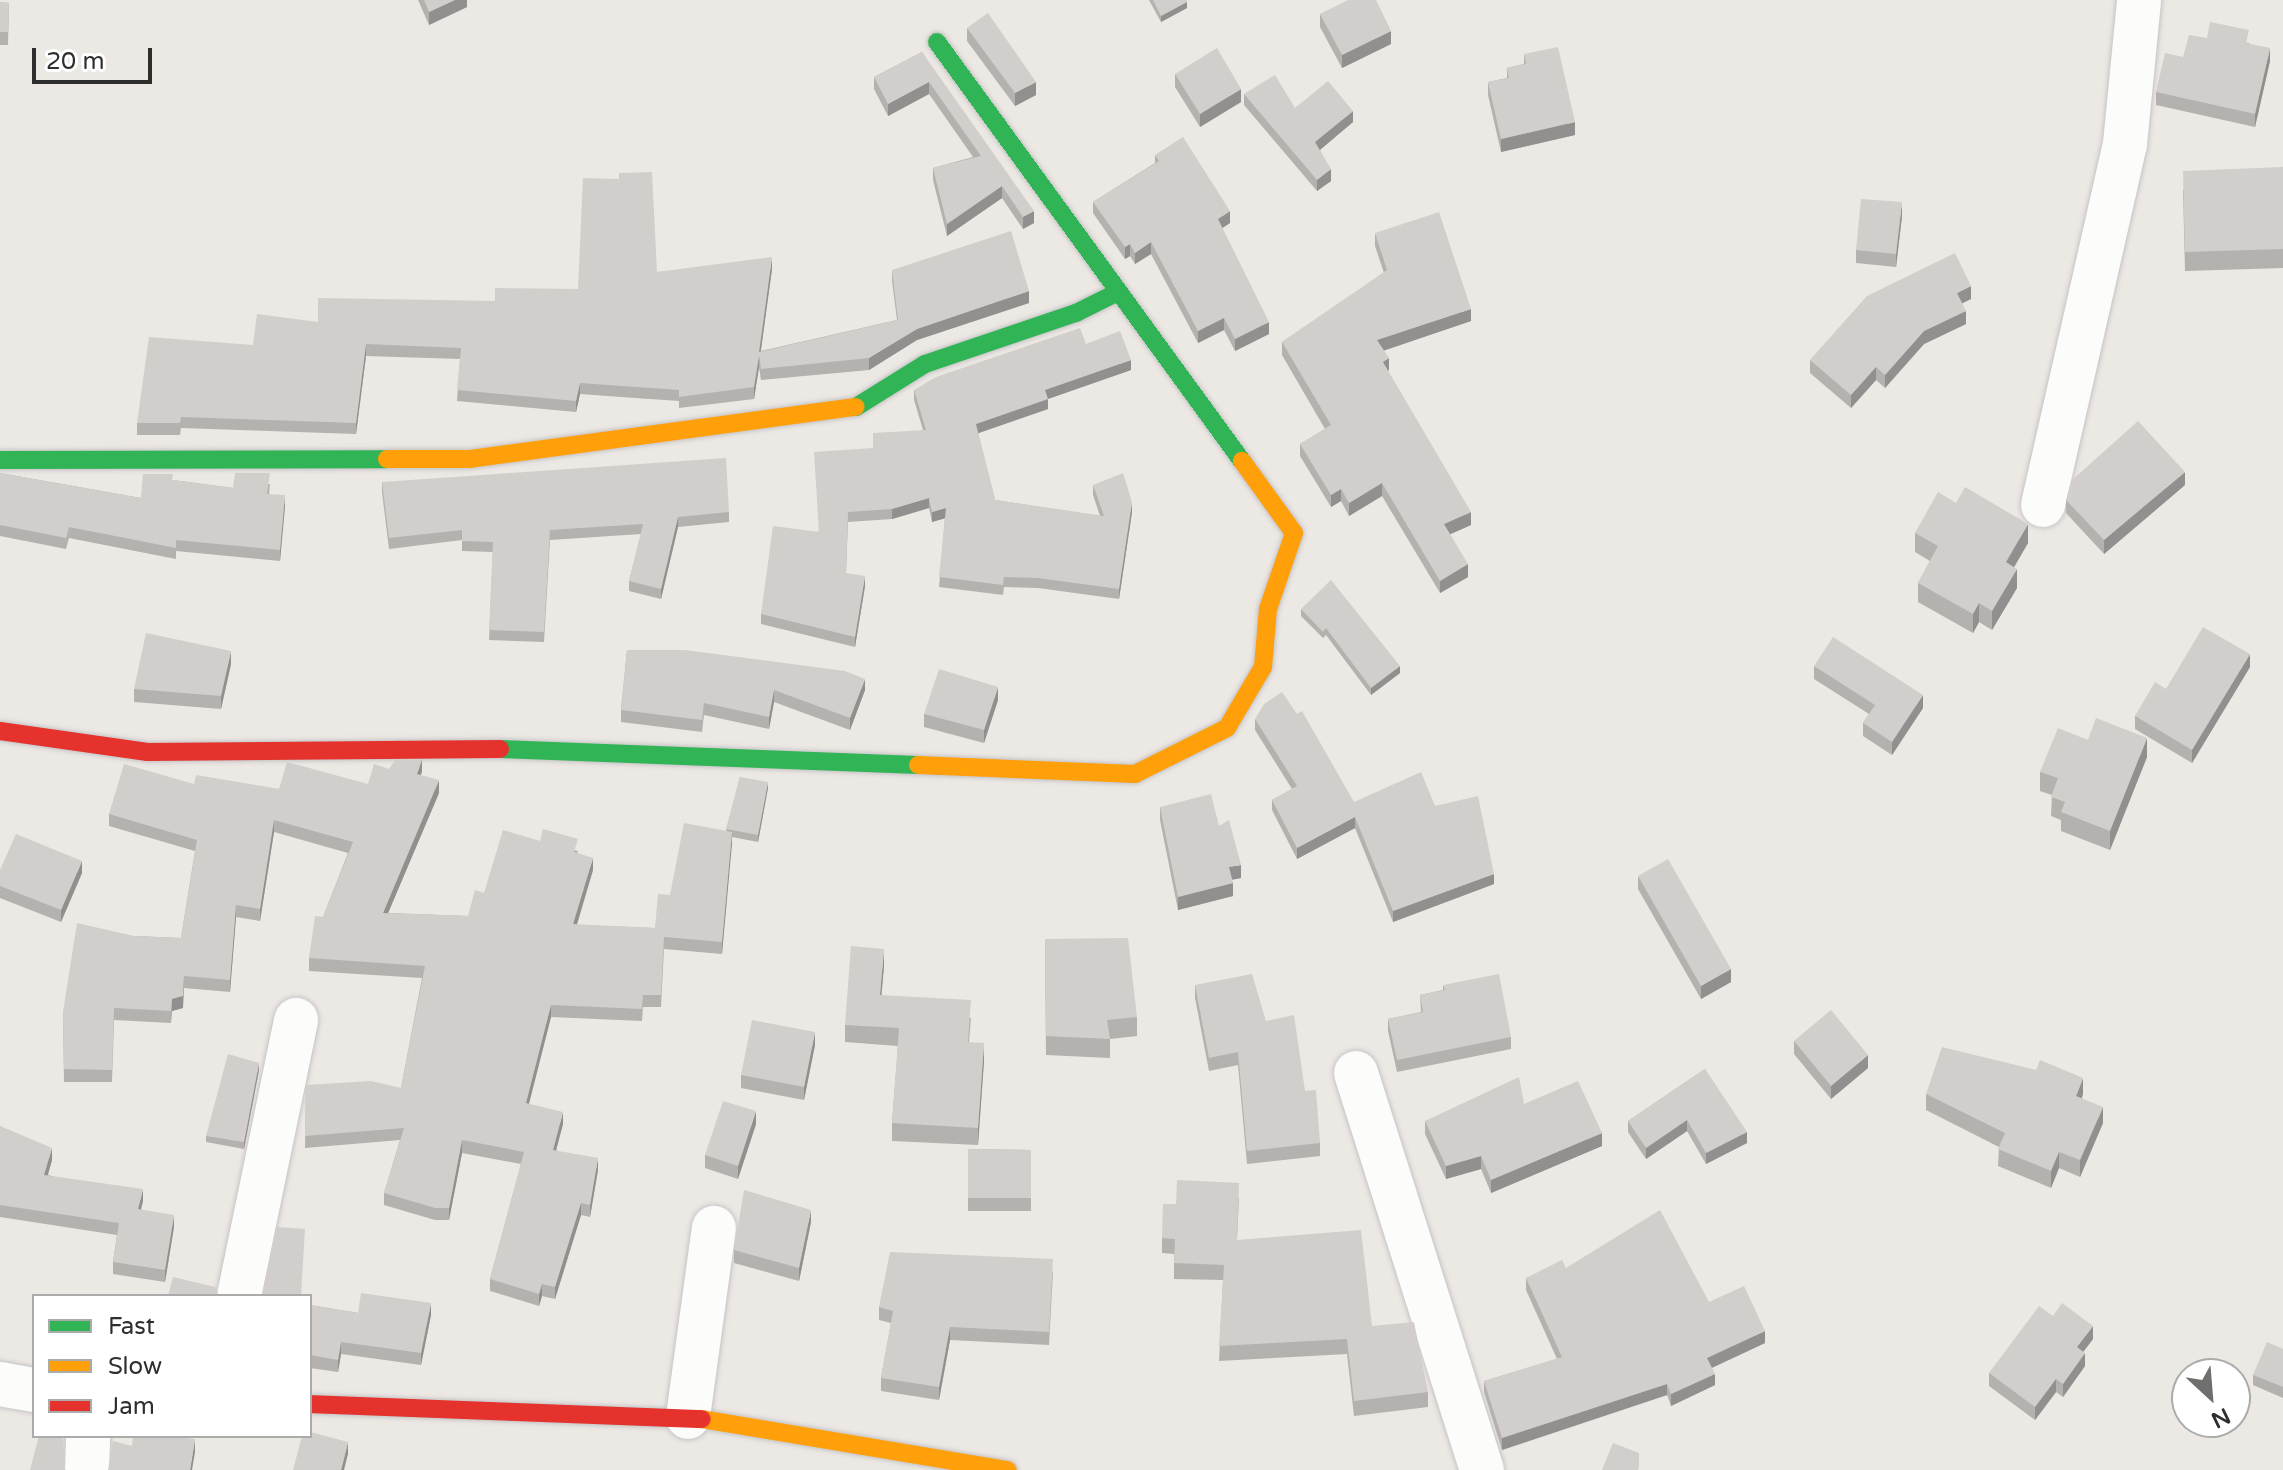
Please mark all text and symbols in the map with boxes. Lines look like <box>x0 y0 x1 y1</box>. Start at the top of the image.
scale bar <box>36 32 156 82</box>
text: 20 m <box>46 47 104 76</box>
legend <box>32 1294 312 1438</box>
text: Fast <box>108 1312 155 1341</box>
text: Slow <box>108 1352 162 1381</box>
north arrow <box>2171 1358 2251 1438</box>
text: Jam <box>108 1392 155 1421</box>
text: N <box>2207 1402 2234 1433</box>

